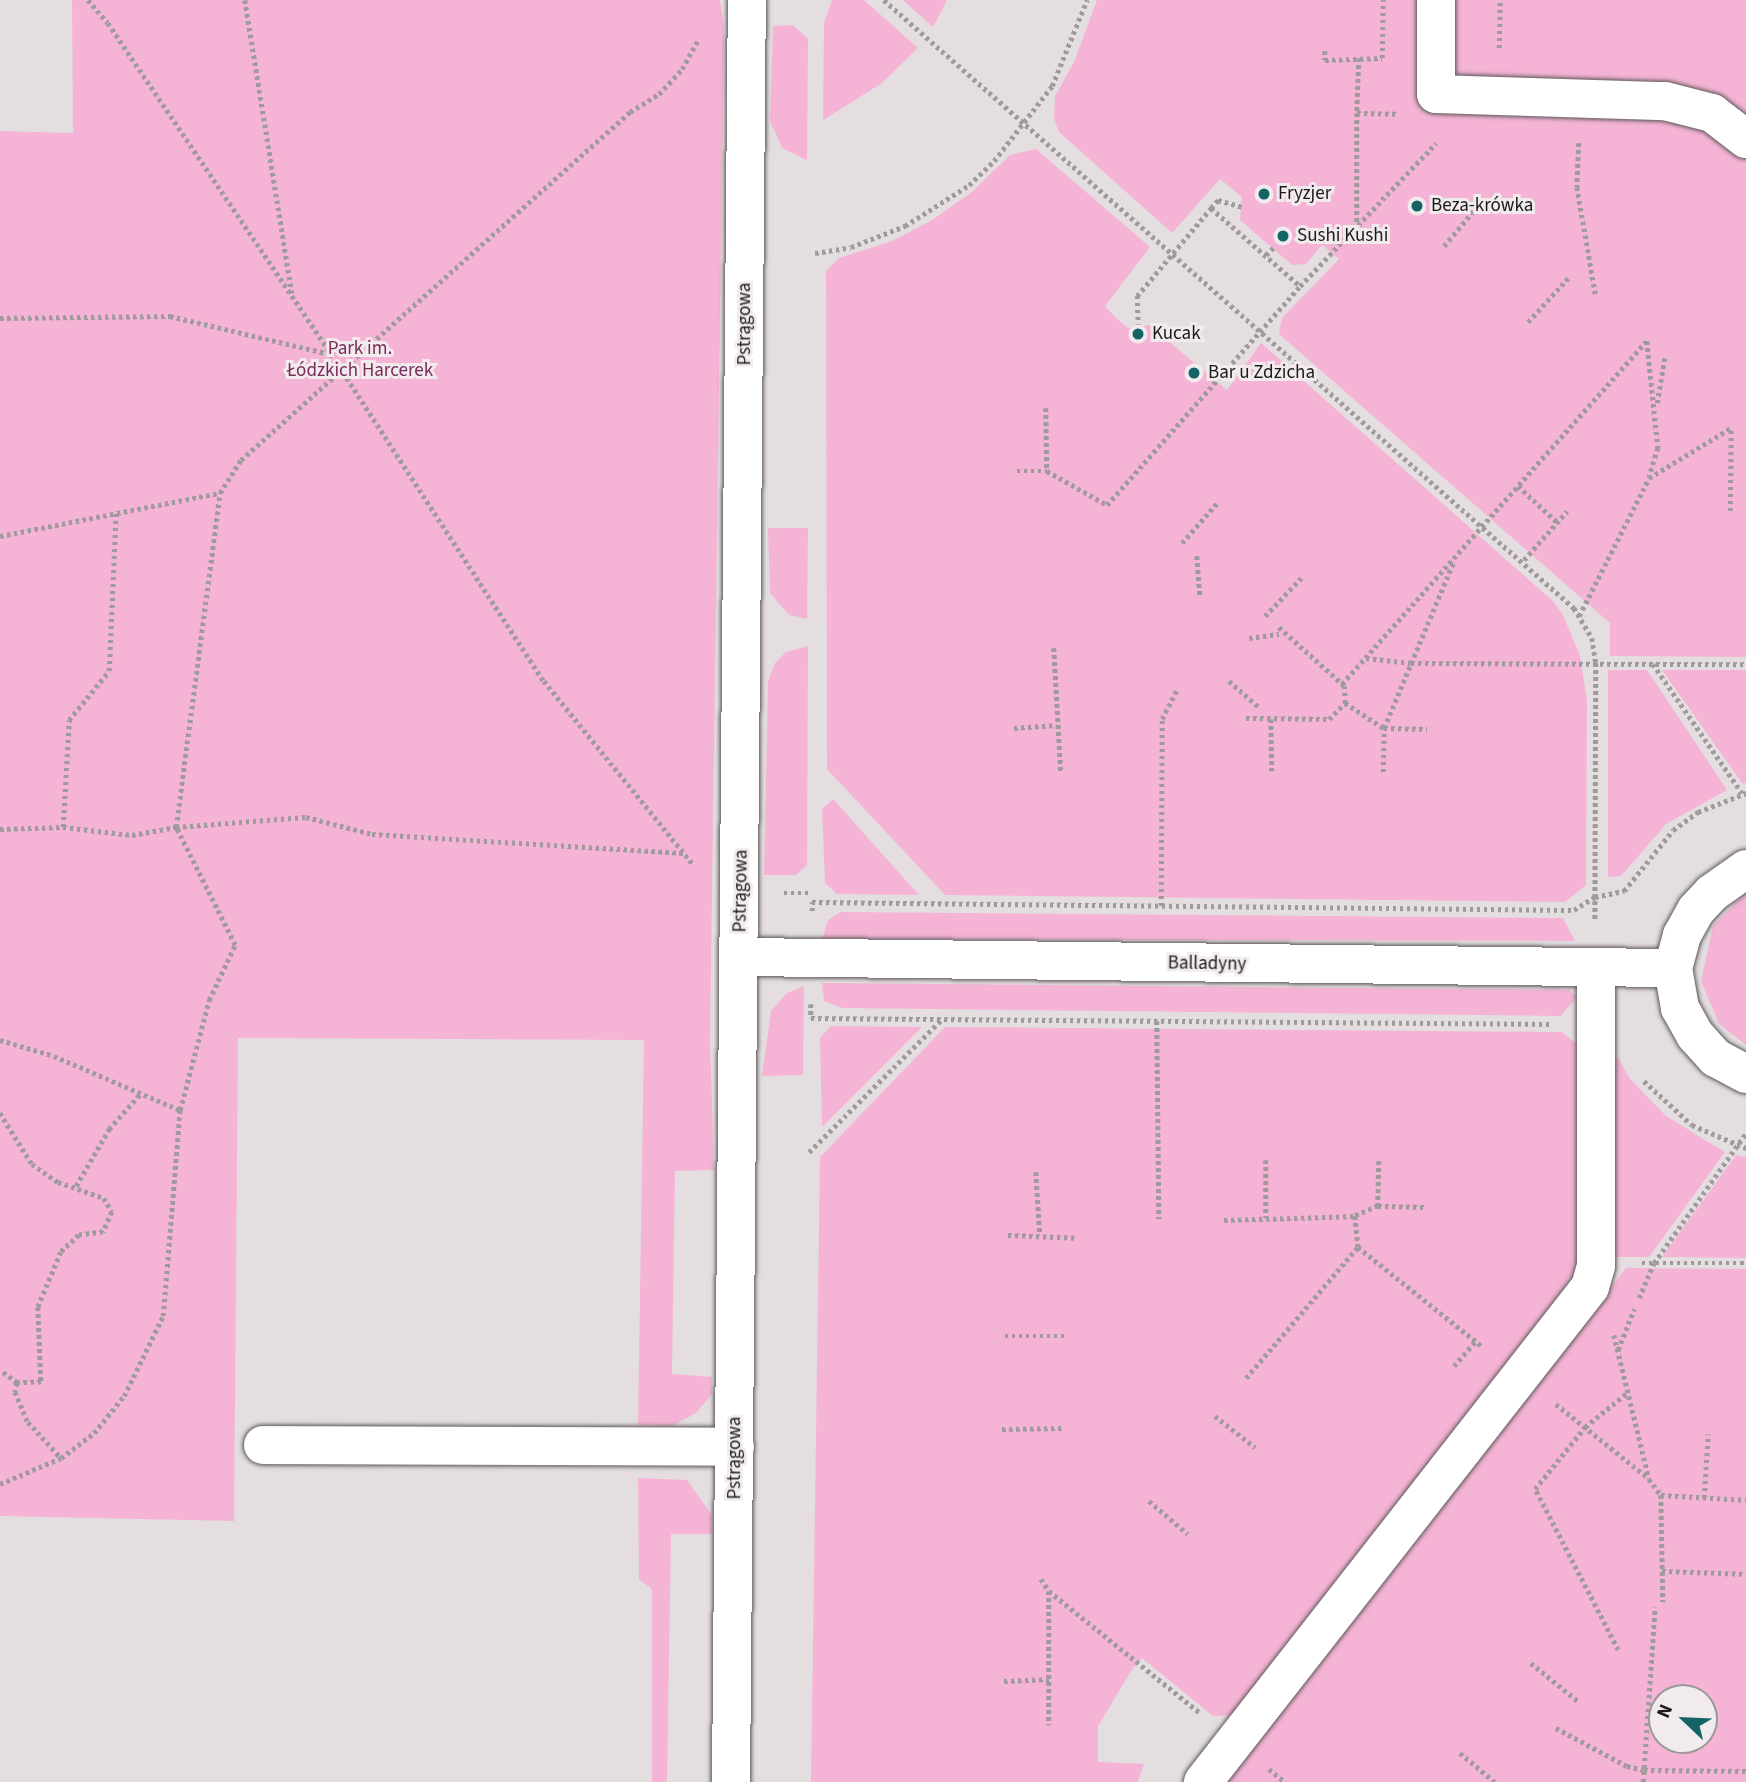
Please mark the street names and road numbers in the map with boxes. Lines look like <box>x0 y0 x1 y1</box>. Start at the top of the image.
street label: Pstrągowa <box>734 283 756 365</box>
street label: Pstrągowa <box>729 849 753 933</box>
street label: Balladyny <box>1167 952 1247 976</box>
street label: Pstrągowa <box>724 1417 746 1499</box>

